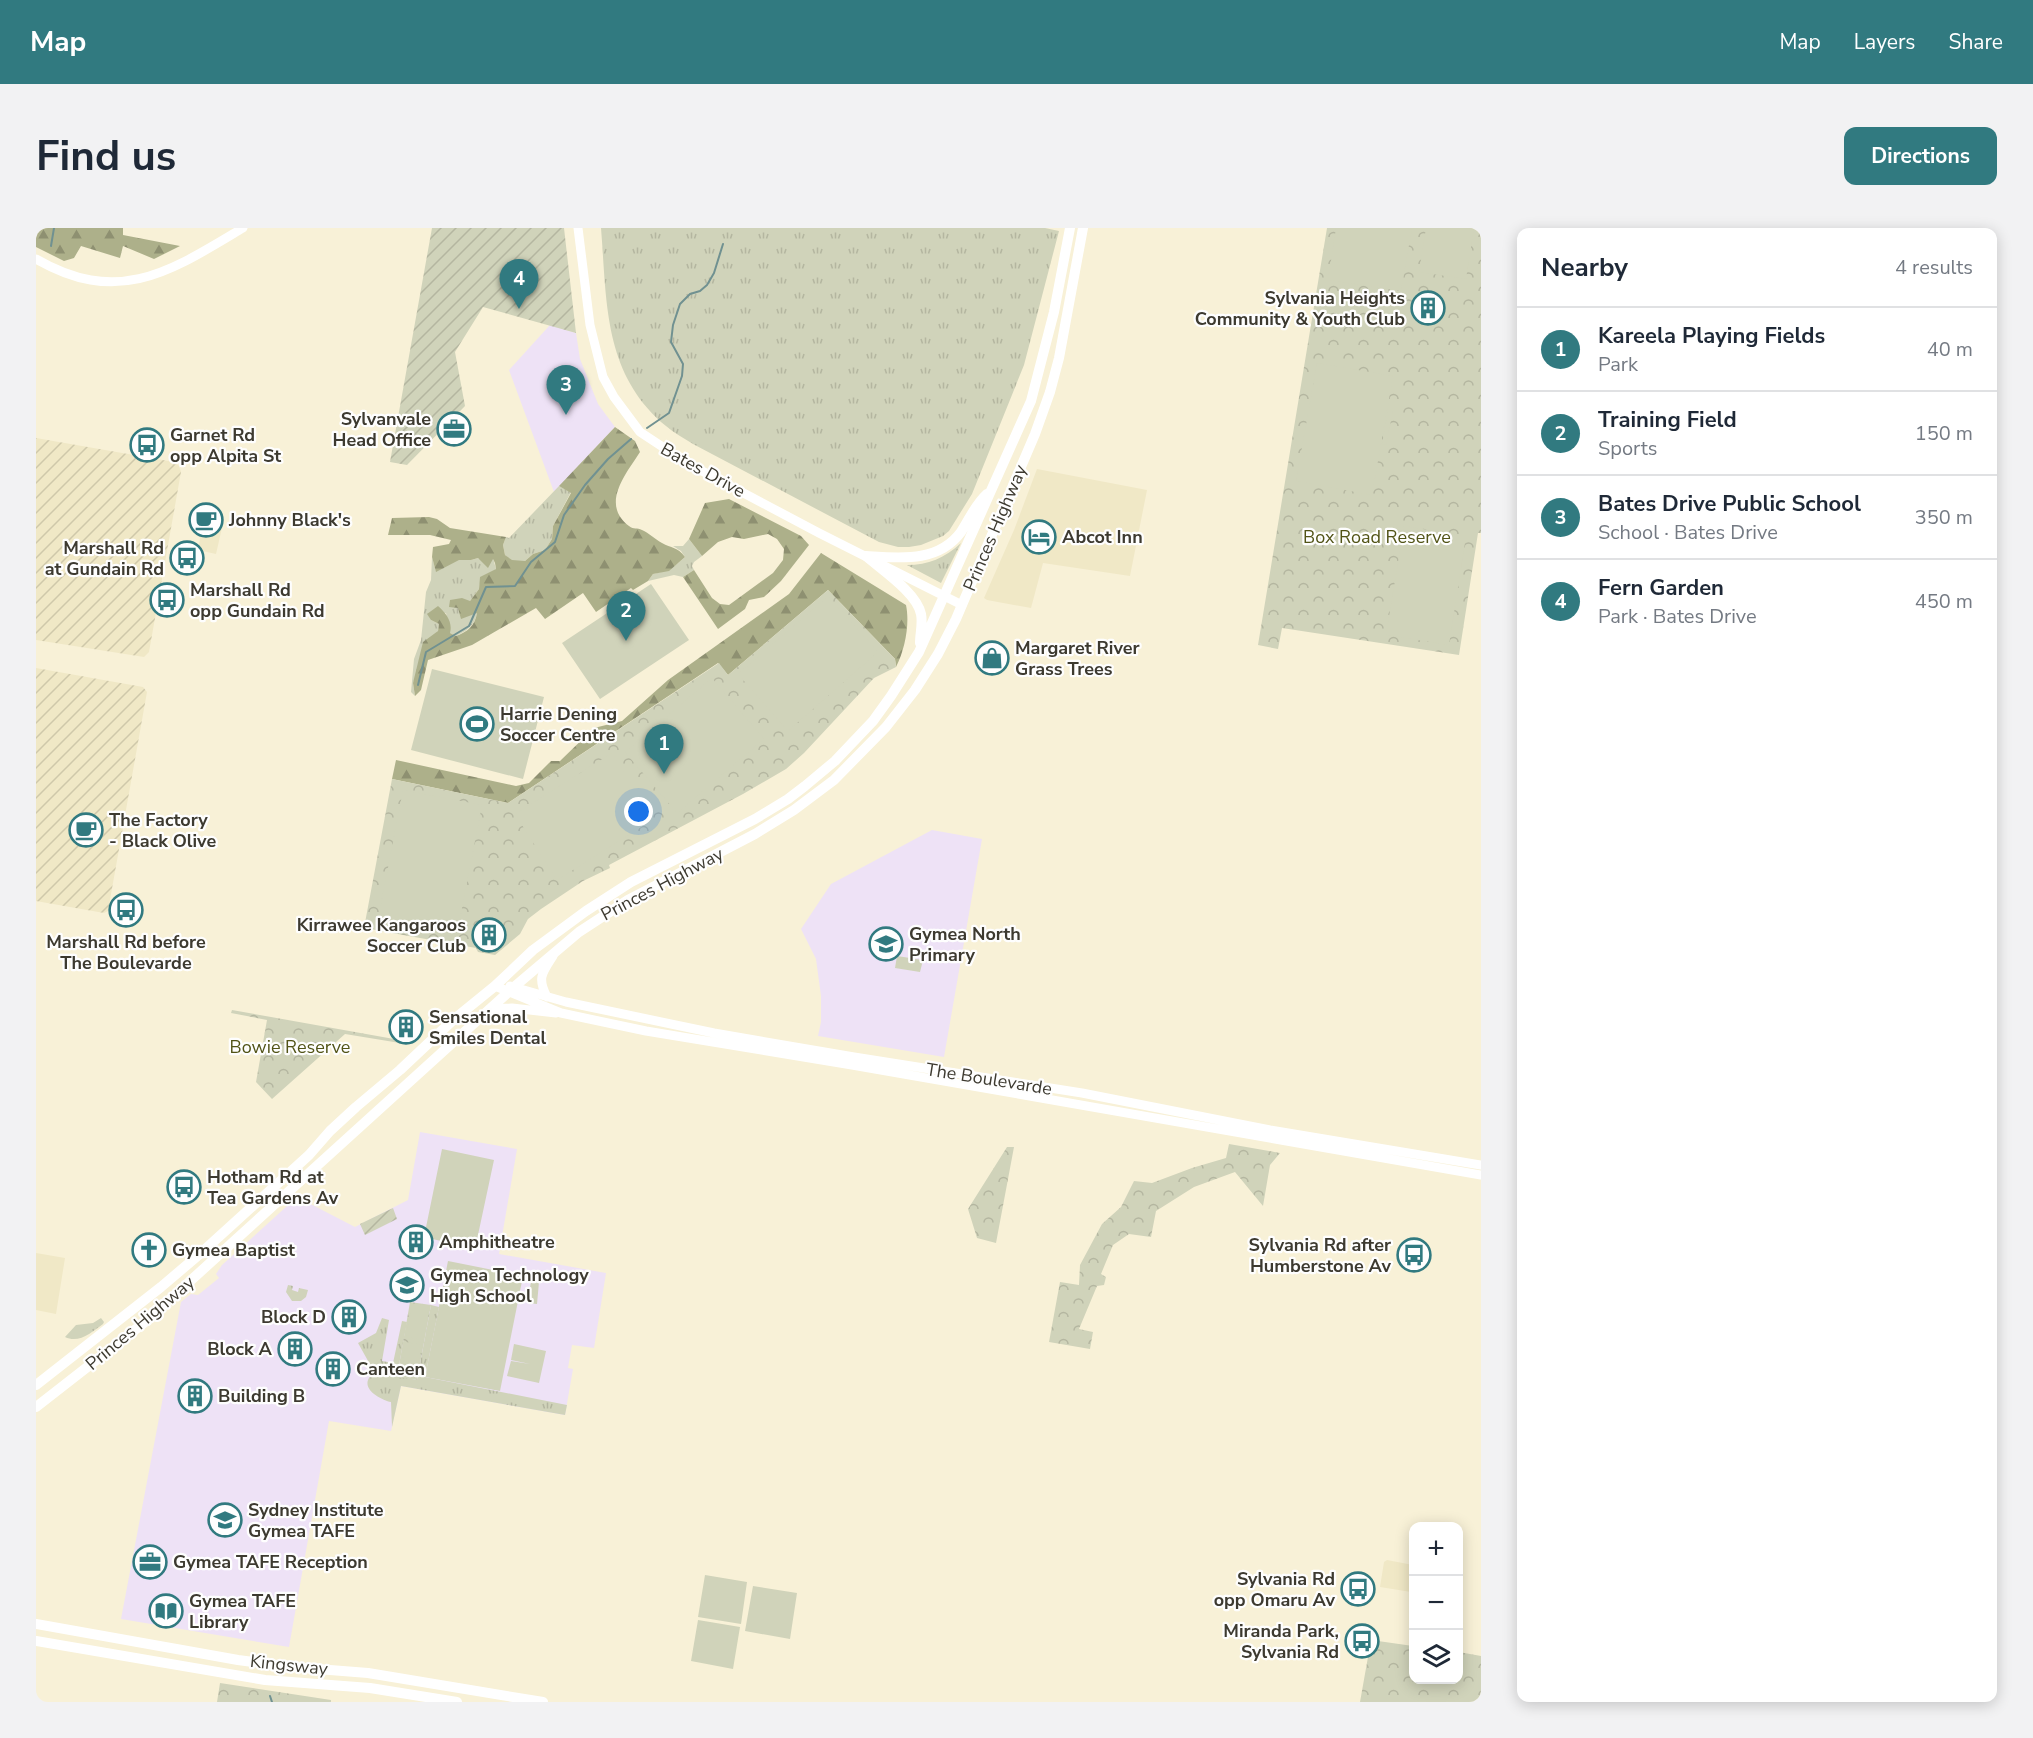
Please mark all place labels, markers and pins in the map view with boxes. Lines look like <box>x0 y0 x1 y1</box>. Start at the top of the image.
pin: 4 <box>500 260 538 309</box>
place label: Sylvania Heights Community & Youth Club <box>1195 286 1405 331</box>
building icon: Sylvania Heights Community & Youth Club <box>1410 290 1446 326</box>
pin: 3 <box>546 366 586 415</box>
place label: Sylvanvale Head Office <box>332 407 431 452</box>
office icon: Sylvanvale Head Office <box>436 411 472 447</box>
place label: Garnet Rd opp Alpita St <box>170 423 281 468</box>
bus stop icon: Garnet Rd opp Alpita St <box>129 427 165 463</box>
cafe icon: Johnny Black's <box>188 502 224 538</box>
place label: Johnny Black's <box>228 508 351 532</box>
hotel icon: Abcot Inn <box>1021 519 1057 555</box>
place label: Abcot Inn <box>1062 525 1143 549</box>
place label: Marshall Rd at Gundain Rd <box>45 536 164 581</box>
bus stop icon: Marshall Rd at Gundain Rd <box>169 540 205 576</box>
place label: Marshall Rd opp Gundain Rd <box>190 578 325 623</box>
bus stop icon: Marshall Rd opp Gundain Rd <box>149 582 185 618</box>
pin: 2 <box>606 592 646 641</box>
place label: Margaret River Grass Trees <box>1015 636 1140 681</box>
shop icon: Margaret River Grass Trees <box>974 640 1010 676</box>
place label: Harrie Dening Soccer Centre <box>500 702 617 747</box>
sports icon: Harrie Dening Soccer Centre <box>459 706 495 742</box>
pin: 1 <box>644 724 684 774</box>
place label: The Factory - Black Olive <box>109 808 216 853</box>
cafe icon: The Factory - Black Olive <box>68 812 104 848</box>
bus stop icon: Marshall Rd before The Boulevarde <box>108 892 144 928</box>
place label: Kirrawee Kangaroos Soccer Club <box>297 913 466 958</box>
building icon: Kirrawee Kangaroos Soccer Club <box>471 917 507 953</box>
place label: Gymea North Primary <box>909 922 1021 967</box>
school or university icon: Gymea North Primary <box>868 926 904 962</box>
place label: Marshall Rd before The Boulevarde <box>46 930 206 975</box>
place label: Sensational Smiles Dental <box>429 1005 547 1050</box>
building icon: Sensational Smiles Dental <box>388 1009 424 1045</box>
place label: Hotham Rd at Tea Gardens Av <box>207 1165 339 1210</box>
bus stop icon: Hotham Rd at Tea Gardens Av <box>166 1169 202 1205</box>
building icon: Amphitheatre <box>398 1224 434 1260</box>
place label: Amphitheatre <box>439 1230 555 1254</box>
church icon: Gymea Baptist <box>131 1232 167 1268</box>
place label: Sylvania Rd after Humberstone Av <box>1249 1233 1391 1278</box>
bus stop icon: Sylvania Rd after Humberstone Av <box>1396 1237 1432 1273</box>
place label: Gymea Baptist <box>172 1238 295 1262</box>
place label: Gymea Technology High School <box>430 1263 589 1308</box>
school or university icon: Gymea Technology High School <box>389 1267 425 1303</box>
building icon: Block D <box>331 1299 367 1335</box>
place label: Block D <box>261 1305 326 1329</box>
building icon: Block A <box>277 1331 313 1367</box>
place label: Block A <box>207 1337 273 1361</box>
building icon: Canteen <box>315 1351 351 1387</box>
place label: Canteen <box>356 1357 425 1381</box>
building icon: Building B <box>177 1378 213 1414</box>
place label: Building B <box>218 1384 305 1408</box>
place label: Sydney Institute Gymea TAFE <box>248 1498 384 1543</box>
school or university icon: Sydney Institute Gymea TAFE <box>207 1502 243 1538</box>
office icon: Gymea TAFE Reception <box>132 1544 168 1580</box>
place label: Gymea TAFE Reception <box>173 1550 368 1574</box>
place label: Sylvania Rd opp Omaru Av <box>1214 1567 1336 1612</box>
bus stop icon: Sylvania Rd opp Omaru Av <box>1340 1571 1376 1607</box>
place label: Gymea TAFE Library <box>189 1589 296 1634</box>
library icon: Gymea TAFE Library <box>148 1593 184 1629</box>
place label: Miranda Park, Sylvania Rd <box>1223 1619 1339 1664</box>
bus stop icon: Miranda Park, Sylvania Rd <box>1344 1623 1380 1659</box>

